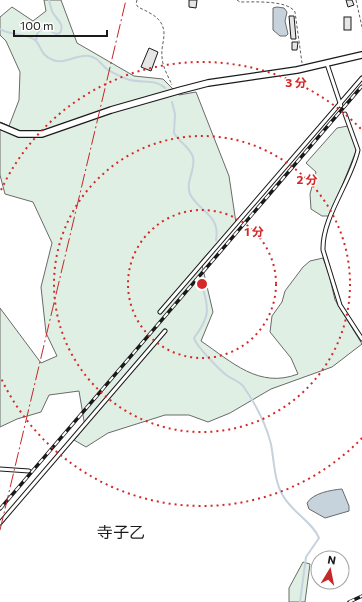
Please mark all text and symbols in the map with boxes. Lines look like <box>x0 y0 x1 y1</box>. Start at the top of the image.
scale bar <box>14 12 107 38</box>
text: 100 m <box>20 18 54 32</box>
text: 3 分 <box>285 75 307 89</box>
text: 2 分 <box>296 172 318 186</box>
text: 1 分 <box>244 224 264 238</box>
centre of rings <box>195 277 209 291</box>
district label: 寺子乙 <box>97 522 145 541</box>
north arrow <box>310 550 350 590</box>
text: N <box>327 553 337 567</box>

